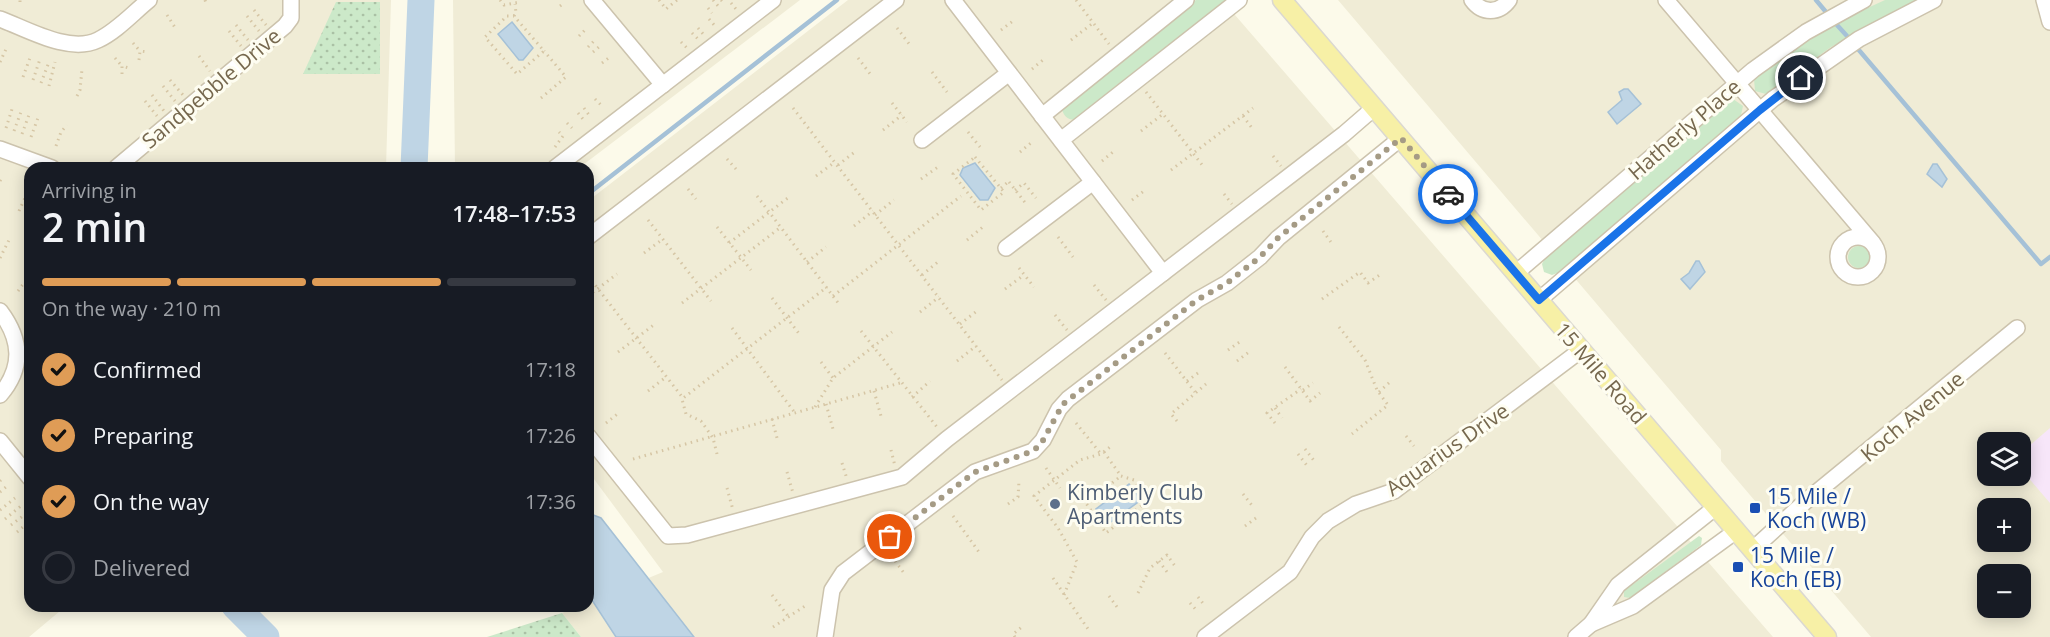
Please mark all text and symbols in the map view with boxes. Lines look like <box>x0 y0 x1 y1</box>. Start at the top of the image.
street label: Sandpebble Drive <box>136 22 286 154</box>
pin <box>1775 52 1826 103</box>
icon: home <box>1784 61 1817 94</box>
street label: Hatherly Place <box>1622 72 1746 186</box>
courier <box>1418 164 1478 224</box>
text: Arriving in <box>42 177 137 204</box>
icon: car <box>1432 178 1465 211</box>
text: 17:48–17:53 <box>452 198 576 228</box>
text: 2 min <box>42 200 147 253</box>
text: On the way · 210 m <box>42 295 221 322</box>
street label: 15 Mile Road <box>1549 316 1653 430</box>
icon: check <box>42 353 75 386</box>
text: Confirmed <box>93 354 202 384</box>
text: 17:18 <box>525 356 576 383</box>
street label: Koch Avenue <box>1854 364 1970 468</box>
street label: Aquarius Drive <box>1380 396 1514 502</box>
icon: check <box>42 419 75 452</box>
text: Preparing <box>93 420 193 450</box>
text: 17:26 <box>525 422 576 449</box>
map controls <box>1977 432 2031 618</box>
button: layers <box>1977 432 2031 486</box>
place label: Kimberly Club Apartments <box>1067 478 1203 530</box>
place label: 15 Mile / Koch (WB) <box>1767 482 1866 534</box>
icon: check <box>42 485 75 518</box>
text: On the way <box>93 486 209 516</box>
text: 17:36 <box>525 488 576 515</box>
marker: Kimberly Club Apartments <box>1048 497 1062 511</box>
button: + <box>1977 498 2031 552</box>
marker: 15 Mile / Koch (WB) <box>1748 501 1762 515</box>
pin <box>864 511 915 562</box>
icon: bag <box>873 520 906 553</box>
place label: 15 Mile / Koch (EB) <box>1750 541 1842 593</box>
text: Delivered <box>93 552 191 582</box>
marker: 15 Mile / Koch (EB) <box>1731 560 1745 574</box>
button: − <box>1977 564 2031 618</box>

